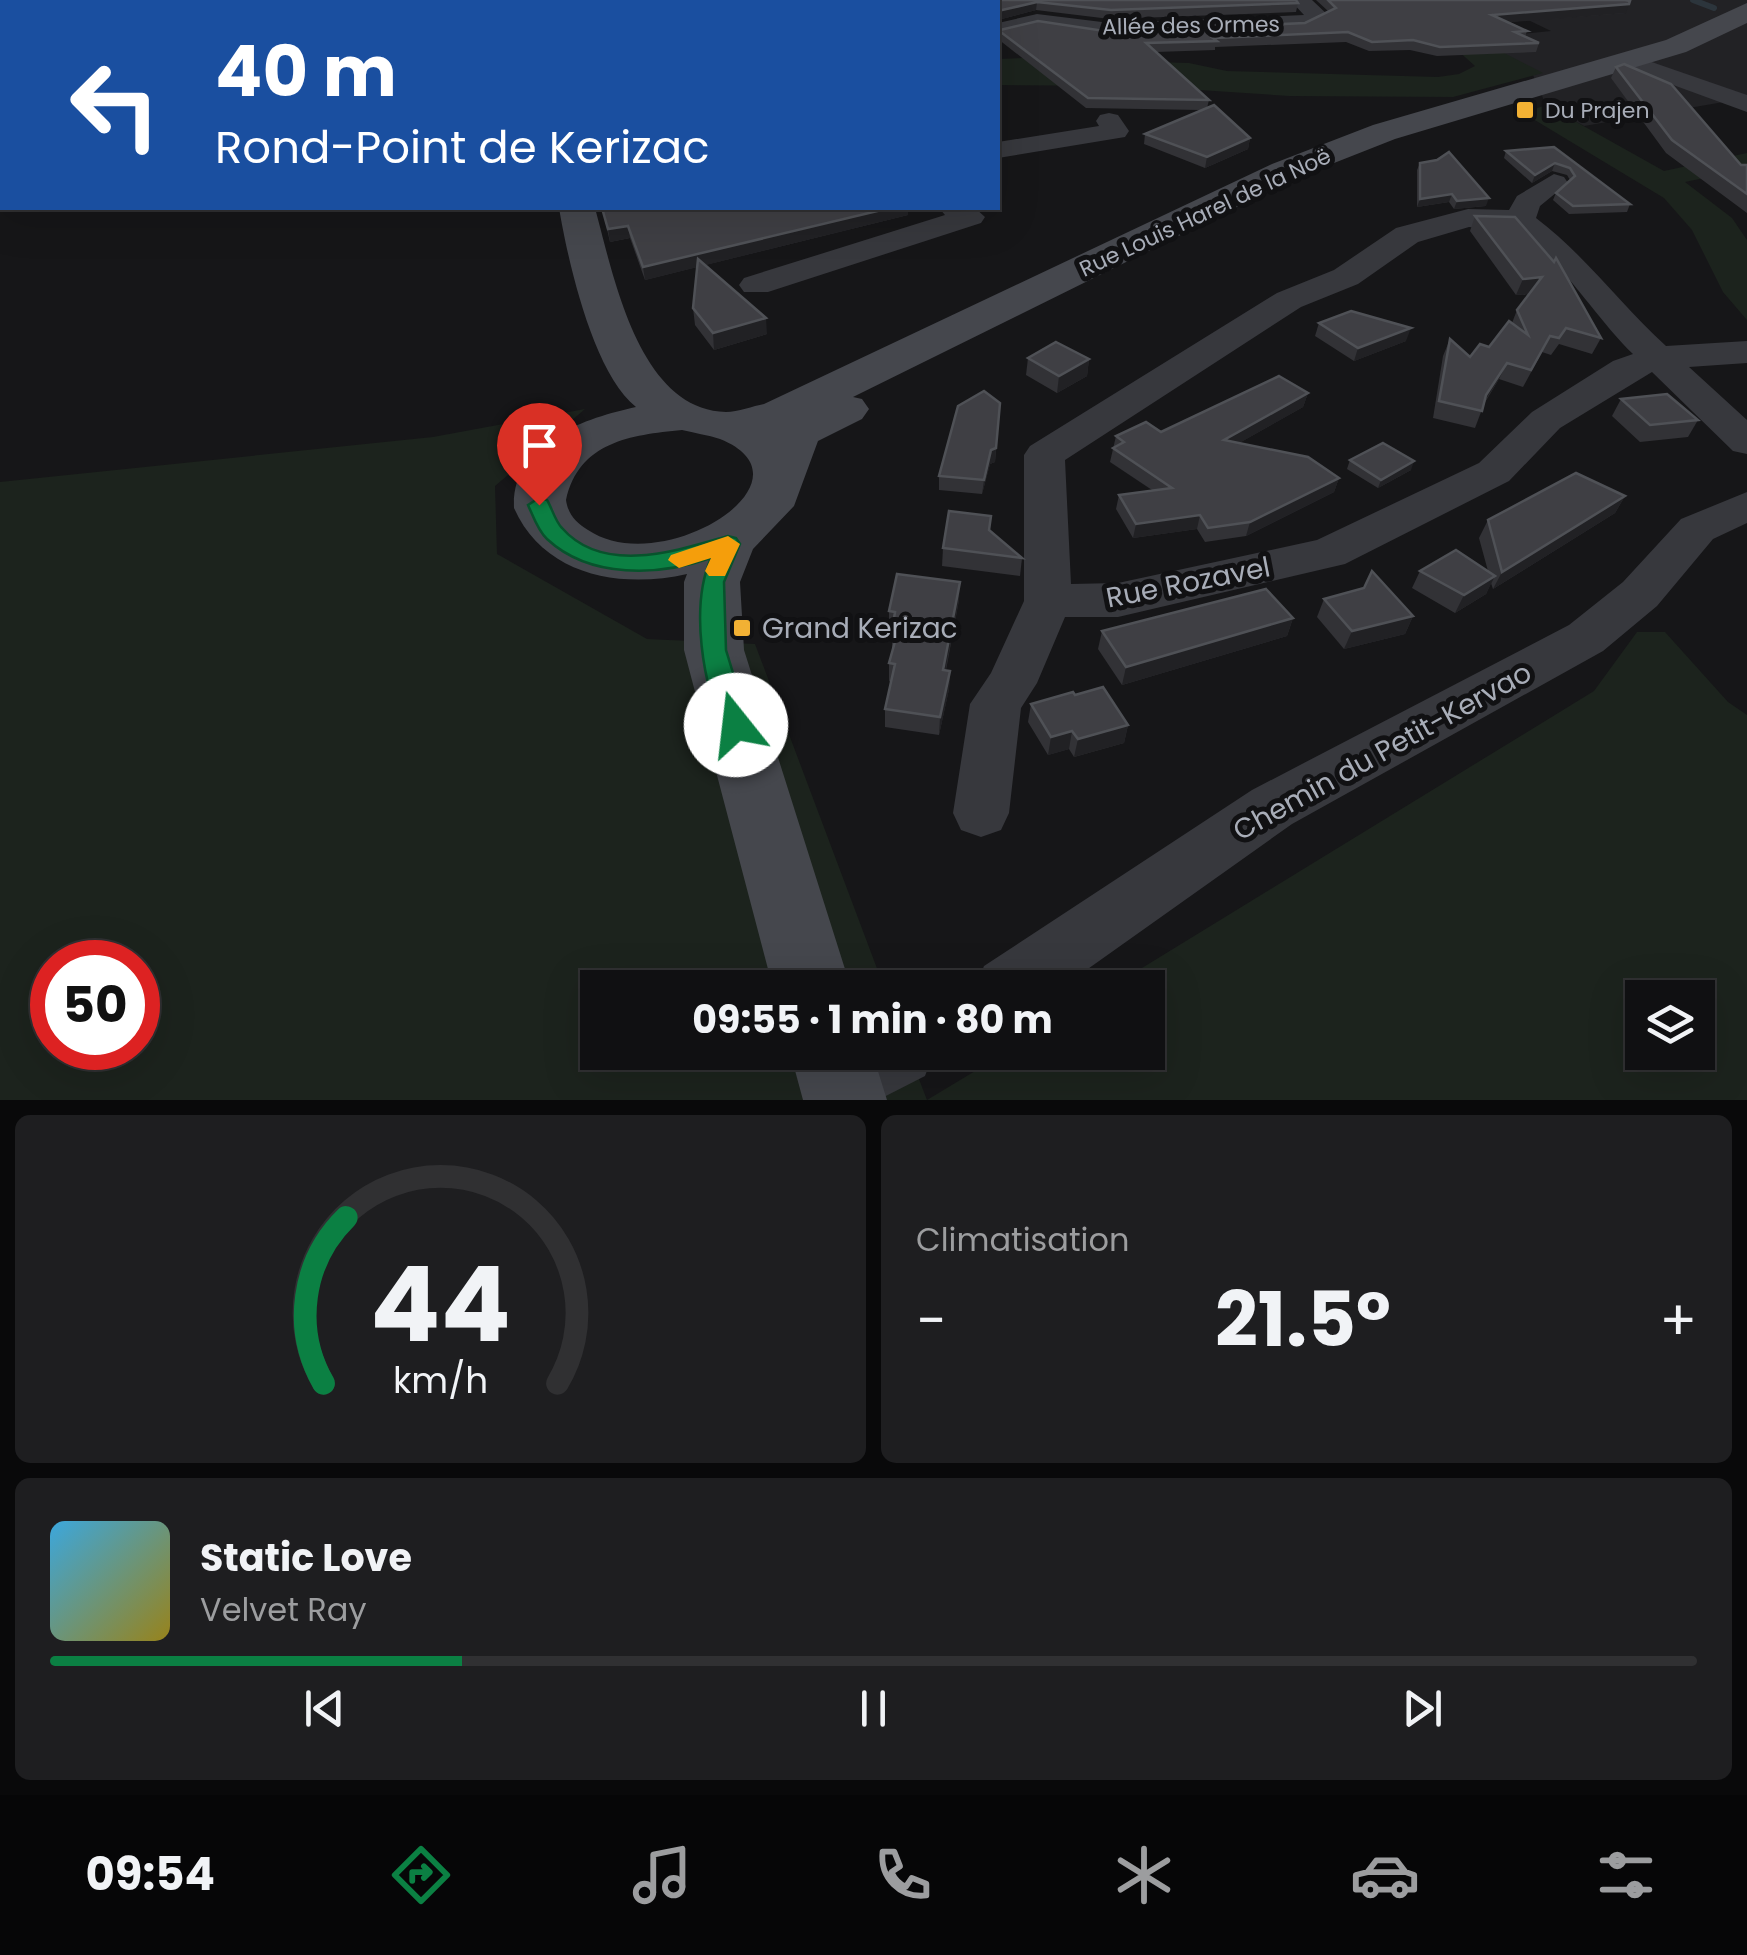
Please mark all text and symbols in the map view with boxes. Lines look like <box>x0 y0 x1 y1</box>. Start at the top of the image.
street label: Allée des Ormes <box>1102 8 1280 43</box>
text: 40 m <box>215 22 397 121</box>
icon: left <box>50 40 180 170</box>
place label: Du Prajen <box>1545 95 1650 126</box>
marker: Du Prajen <box>1514 99 1536 121</box>
text: Rond-Point de Kerizac <box>215 116 710 179</box>
street label: Rue Louis Harel de la Noë <box>1074 140 1336 284</box>
pin <box>497 403 582 506</box>
icon: arrive <box>512 418 567 473</box>
street label: Rue Rozavel <box>1103 547 1273 618</box>
place label: Grand Kerizac <box>762 609 958 648</box>
marker: Grand Kerizac <box>731 617 753 639</box>
street label: Chemin du Petit-Kervao <box>1226 653 1539 850</box>
position arrow <box>684 673 788 777</box>
speed limit sign: 50 <box>30 940 160 1070</box>
map controls <box>1625 980 1715 1070</box>
button: layers <box>1625 980 1715 1070</box>
text: 09:55 · 1 min · 80 m <box>692 993 1053 1046</box>
text: Climatisation <box>916 1217 1129 1262</box>
text: 44 <box>370 1232 511 1377</box>
text: 21.5° <box>1215 1267 1391 1372</box>
text: − <box>916 1282 946 1359</box>
text: + <box>1659 1282 1697 1359</box>
text: km/h <box>393 1355 488 1406</box>
text: Static Love <box>200 1531 412 1584</box>
text: Velvet Ray <box>200 1587 366 1632</box>
icon: previous <box>297 1681 352 1736</box>
icon: pause <box>846 1681 901 1736</box>
icon: next <box>1395 1681 1450 1736</box>
icon: directions <box>386 1840 456 1910</box>
icon: music <box>627 1840 697 1910</box>
icon: phone <box>868 1840 938 1910</box>
icon: climate <box>1109 1840 1179 1910</box>
icon: car <box>1350 1840 1420 1910</box>
icon: filters <box>1591 1840 1661 1910</box>
text: 09:54 <box>86 1843 215 1906</box>

